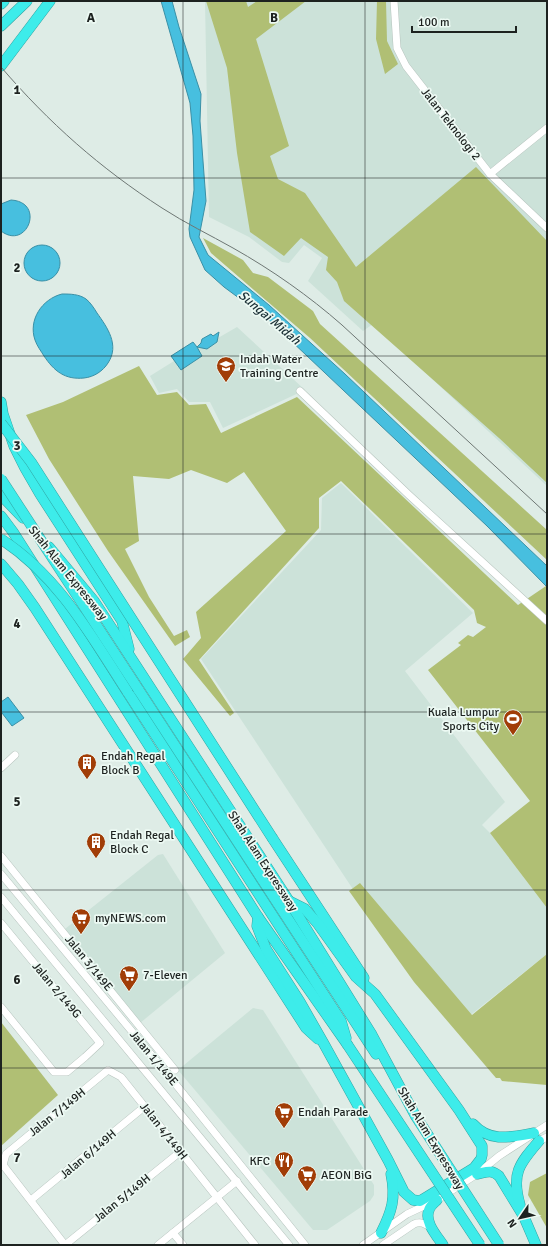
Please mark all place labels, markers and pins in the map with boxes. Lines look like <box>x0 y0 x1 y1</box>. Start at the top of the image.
place label: Indah Water Training Centre <box>240 352 318 381</box>
school or university icon: Indah Water Training Centre <box>215 355 237 383</box>
place label: Kuala Lumpur Sports City <box>428 705 500 734</box>
sports icon: Kuala Lumpur Sports City <box>502 708 524 736</box>
place label: Endah Regal Block B <box>101 749 165 778</box>
building icon: Endah Regal Block B <box>76 752 98 780</box>
place label: Endah Regal Block C <box>110 828 174 857</box>
building icon: Endah Regal Block C <box>85 831 107 859</box>
supermarket icon: myNEWS.com <box>70 907 92 935</box>
place label: myNEWS.com <box>95 911 166 926</box>
supermarket icon: 7-Eleven <box>118 964 140 992</box>
place label: 7-Eleven <box>143 968 188 983</box>
supermarket icon: Endah Parade <box>273 1101 295 1129</box>
place label: Endah Parade <box>298 1105 368 1120</box>
restaurant icon: KFC <box>273 1150 295 1178</box>
place label: KFC <box>249 1154 270 1169</box>
supermarket icon: AEON BiG <box>296 1164 318 1192</box>
place label: AEON BiG <box>321 1168 372 1183</box>

